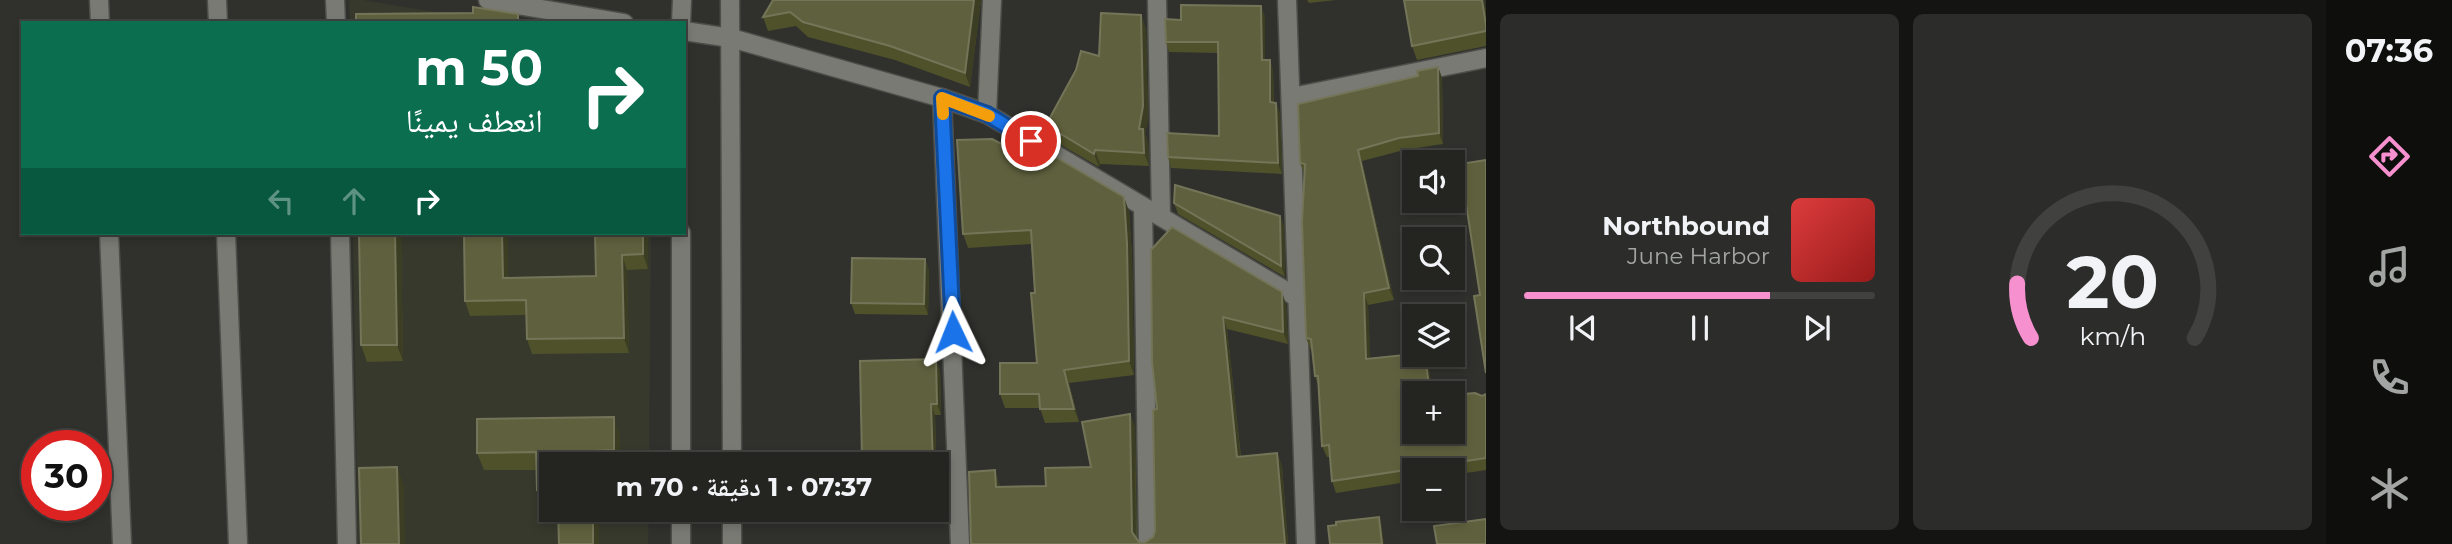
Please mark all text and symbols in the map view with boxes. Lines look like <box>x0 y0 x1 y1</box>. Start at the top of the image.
text: 07:36 <box>2345 31 2433 70</box>
text: 50 m <box>415 38 543 97</box>
icon: right <box>567 49 658 140</box>
text: انعطف يمينًا <box>406 101 543 140</box>
pin <box>1001 111 1061 171</box>
icon: arrive <box>1012 122 1050 160</box>
icon: directions <box>2365 132 2414 181</box>
map controls <box>1402 150 1465 521</box>
button: sound <box>1402 150 1465 213</box>
icon: left <box>262 182 300 220</box>
icon: ahead <box>335 182 373 220</box>
icon: right <box>408 182 446 220</box>
text: Northbound <box>1602 210 1770 242</box>
button: search <box>1402 227 1465 290</box>
text: 20 <box>2066 238 2159 326</box>
text: June Harbor <box>1627 242 1770 270</box>
icon: music <box>2365 242 2414 291</box>
position arrow <box>916 295 990 369</box>
button: layers <box>1402 304 1465 367</box>
icon: previous <box>1564 309 1602 347</box>
icon: pause <box>1681 309 1719 347</box>
icon: next <box>1798 309 1836 347</box>
text: km/h <box>2079 321 2146 351</box>
icon: phone <box>2365 353 2414 402</box>
button: + <box>1402 381 1465 444</box>
speed limit sign: 30 <box>21 430 112 521</box>
button: − <box>1402 458 1465 521</box>
icon: climate <box>2365 464 2414 513</box>
text: 07:37 · 1 دقيقة · 70 m <box>616 471 872 503</box>

